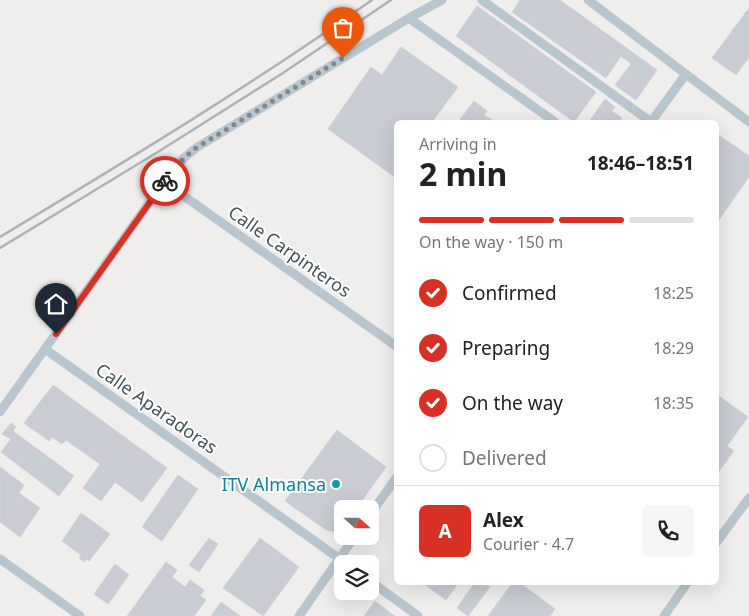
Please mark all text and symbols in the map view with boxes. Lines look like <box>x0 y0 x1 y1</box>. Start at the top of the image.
pin <box>322 7 364 58</box>
icon: bag <box>329 14 357 42</box>
text: Arriving in <box>419 133 497 155</box>
text: 18:46–18:51 <box>587 150 694 176</box>
text: 2 min <box>419 152 507 195</box>
courier <box>140 156 190 206</box>
icon: bike <box>151 167 179 195</box>
street label: Calle Carpinteros <box>224 200 356 302</box>
text: On the way · 150 m <box>419 231 563 253</box>
icon: check <box>419 279 447 307</box>
text: Confirmed <box>462 280 557 306</box>
text: 18:25 <box>653 282 694 304</box>
pin <box>35 283 77 334</box>
icon: home <box>42 290 70 318</box>
icon: check <box>419 334 447 362</box>
text: Preparing <box>462 335 550 361</box>
text: 18:29 <box>653 337 694 359</box>
street label: Calle Aparadoras <box>91 357 223 459</box>
icon: check <box>419 389 447 417</box>
text: On the way <box>462 390 563 416</box>
text: 18:35 <box>653 392 694 414</box>
text: Delivered <box>462 445 547 471</box>
place label: ITV Almansa <box>221 472 326 496</box>
marker: ITV Almansa <box>330 478 342 490</box>
north arrow <box>334 500 379 545</box>
map controls <box>334 500 379 600</box>
button: phone <box>642 505 694 557</box>
text: Alex <box>483 507 524 533</box>
text: A <box>438 518 452 544</box>
text: Courier · 4.7 <box>483 533 574 555</box>
button: layers <box>334 555 379 600</box>

